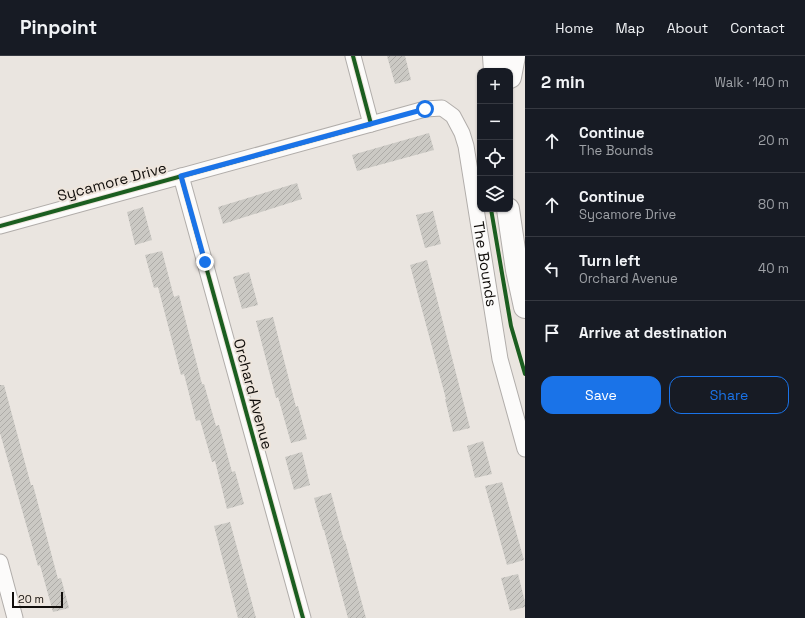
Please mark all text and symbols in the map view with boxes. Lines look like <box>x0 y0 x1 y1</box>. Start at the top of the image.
text: Pinpoint <box>20 15 97 40</box>
text: Home <box>555 19 593 37</box>
text: Map <box>615 19 645 37</box>
text: About <box>667 19 708 37</box>
text: Contact <box>730 19 785 37</box>
map controls <box>477 68 513 212</box>
button: + <box>477 68 513 104</box>
text: 2 min <box>541 71 585 93</box>
text: Walk · 140 m <box>715 74 789 91</box>
route start <box>416 100 434 118</box>
button: − <box>477 104 513 140</box>
text: Continue <box>579 123 645 142</box>
icon: ahead <box>541 130 563 152</box>
text: 20 m <box>758 132 789 149</box>
button: locate <box>477 140 513 176</box>
text: The Bounds <box>579 142 653 159</box>
street label: Sycamore Drive <box>55 158 169 205</box>
button: layers <box>477 176 513 212</box>
text: Continue <box>579 187 645 206</box>
icon: ahead <box>541 194 563 216</box>
text: 80 m <box>758 196 789 213</box>
text: Sycamore Drive <box>579 206 676 223</box>
street label: The Bounds <box>469 220 501 308</box>
text: Turn left <box>579 251 641 270</box>
route end <box>196 253 214 271</box>
icon: left <box>541 258 563 280</box>
text: 40 m <box>758 260 789 277</box>
text: Orchard Avenue <box>579 270 678 287</box>
icon: arrive <box>541 322 563 344</box>
text: Arrive at destination <box>579 323 727 342</box>
street label: Orchard Avenue <box>230 336 277 451</box>
button: Save <box>541 376 661 414</box>
button: Share <box>669 376 789 414</box>
scale bar <box>12 590 63 609</box>
text: 20 m <box>18 592 44 606</box>

